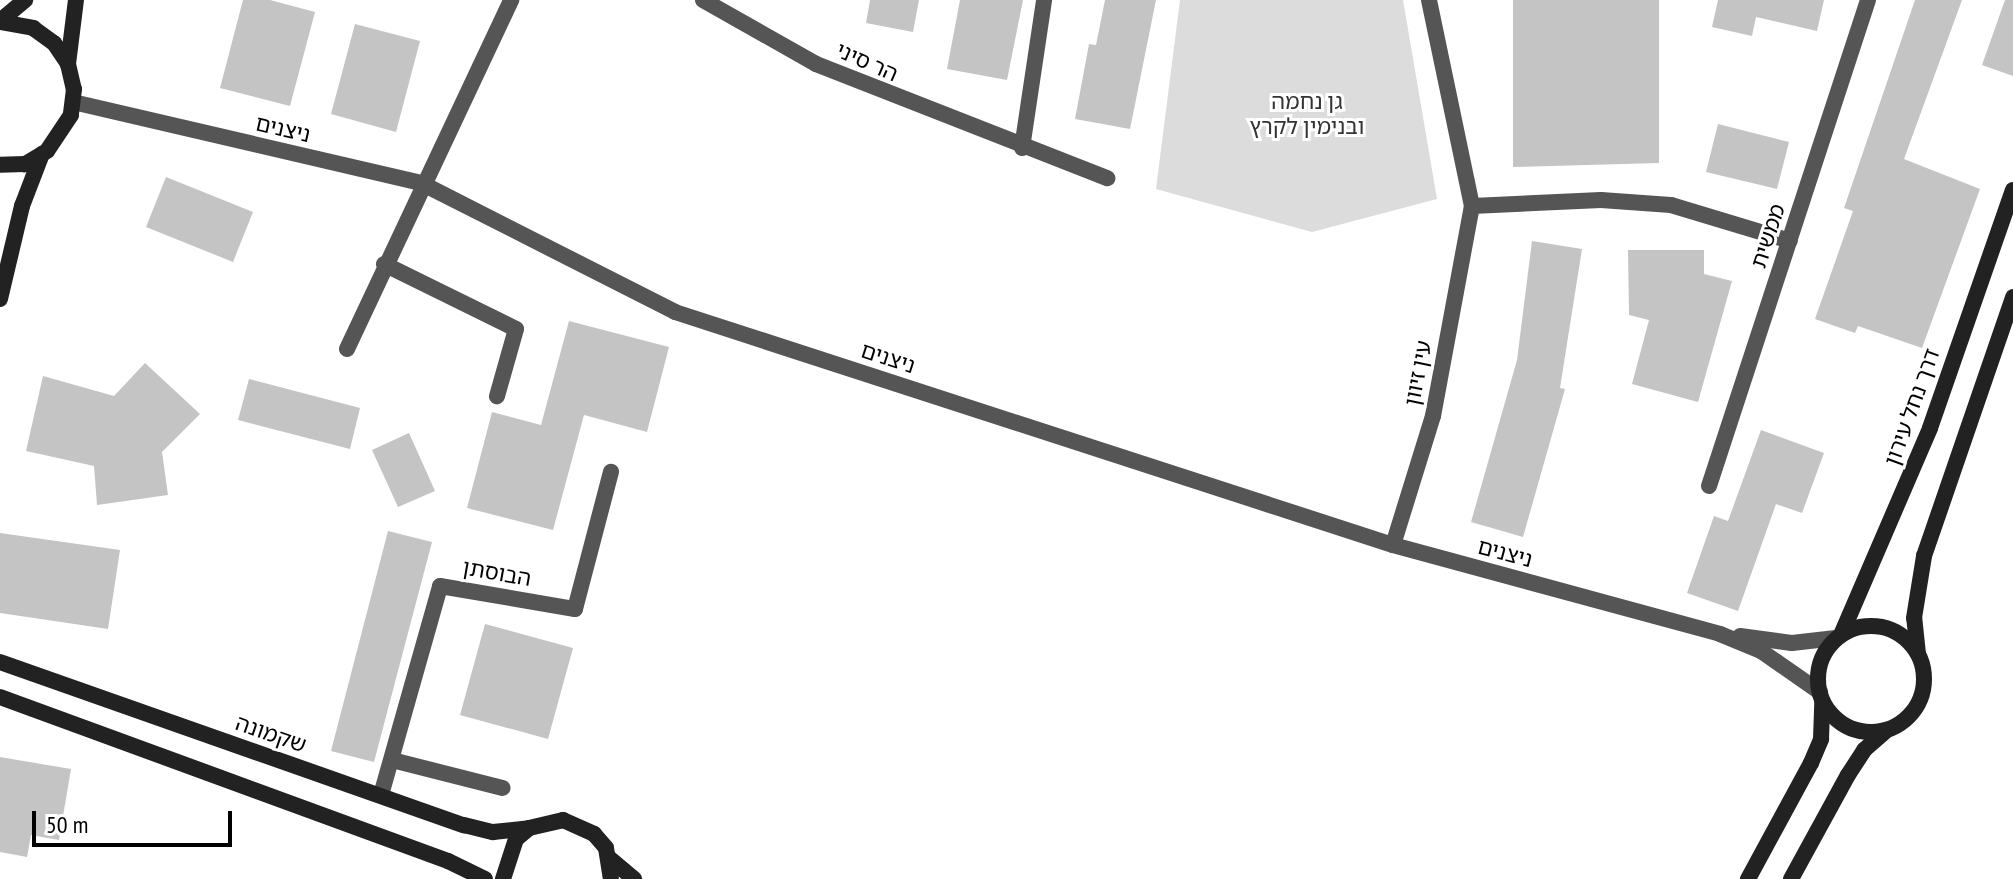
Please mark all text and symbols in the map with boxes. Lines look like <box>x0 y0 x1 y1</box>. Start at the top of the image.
street label: הר סיני <box>832 37 902 87</box>
park label: גן נחמה ובנימין לקרץ <box>1250 88 1364 140</box>
street label: ניצנים <box>253 110 313 148</box>
street label: ממשית <box>1745 201 1791 271</box>
street label: ניצנים <box>857 337 919 379</box>
street label: עין זיוון <box>1399 338 1437 408</box>
street label: דרך נחל עירון <box>1879 345 1945 469</box>
street label: ניצנים <box>1475 533 1535 573</box>
street label: הבוסתן <box>461 554 533 592</box>
street label: שקמונה <box>232 710 310 758</box>
scale bar <box>36 795 236 845</box>
text: 50 m <box>46 809 88 840</box>

